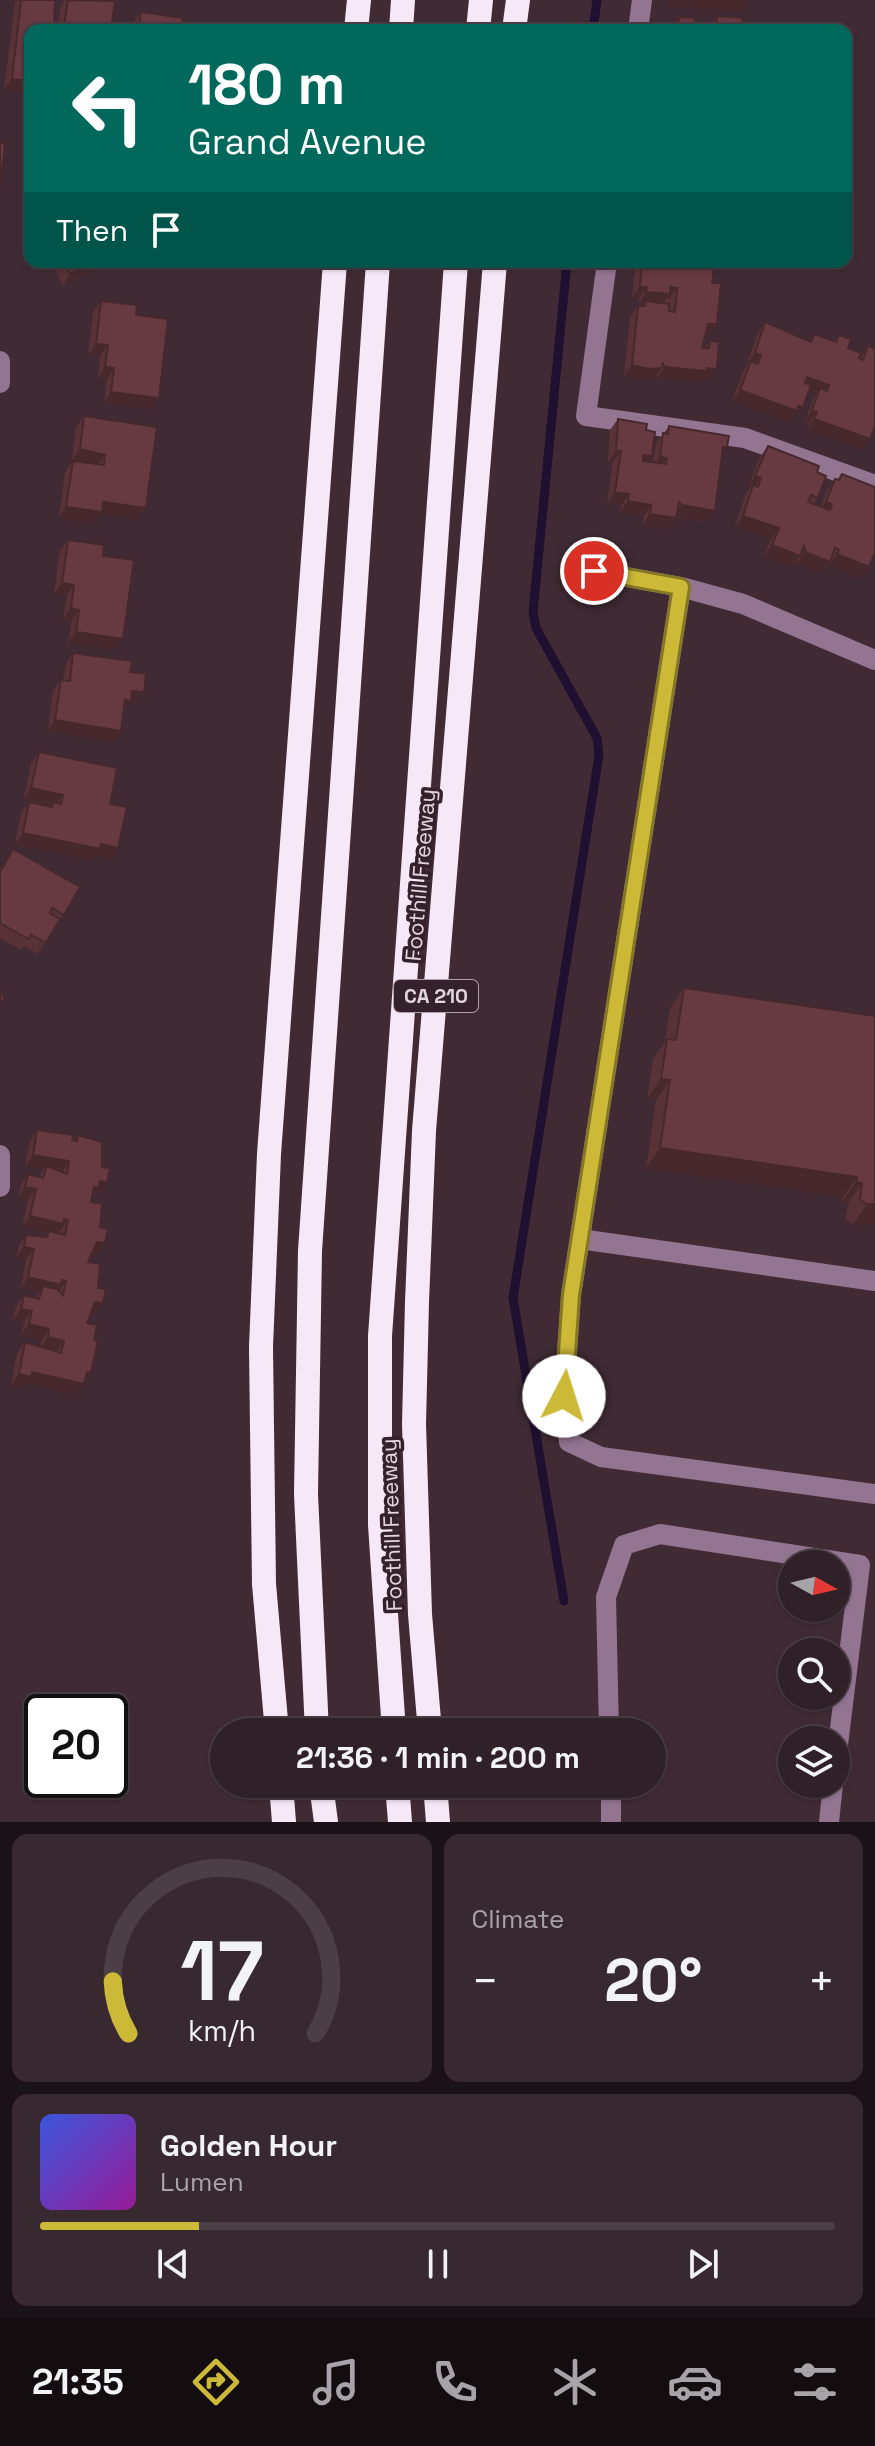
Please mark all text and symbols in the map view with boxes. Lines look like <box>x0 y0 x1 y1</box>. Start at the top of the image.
text: 180 m <box>188 49 345 120</box>
icon: left <box>56 56 160 160</box>
text: Grand Avenue <box>188 119 427 165</box>
icon: arrive <box>144 208 188 252</box>
text: Then <box>56 211 128 250</box>
pin <box>560 537 628 605</box>
icon: arrive <box>572 549 616 593</box>
street label: Foothill Freeway <box>399 788 441 962</box>
road number: CA 210 <box>394 980 478 1012</box>
position arrow <box>522 1354 606 1438</box>
street label: Foothill Freeway <box>374 1438 408 1612</box>
north arrow <box>778 1550 850 1622</box>
map controls <box>778 1550 850 1798</box>
button: search <box>778 1638 850 1710</box>
speed limit sign: 20 <box>24 1694 128 1798</box>
button: layers <box>778 1726 850 1798</box>
text: 21:36 · 1 min · 200 m <box>296 1738 580 1777</box>
text: Climate <box>472 1902 564 1936</box>
text: 17 <box>180 1918 264 2024</box>
text: 20° <box>604 1942 702 2019</box>
text: − <box>472 1953 499 2009</box>
text: + <box>808 1953 835 2009</box>
text: km/h <box>188 2013 256 2049</box>
text: Golden Hour <box>160 2126 337 2165</box>
text: Lumen <box>160 2165 244 2199</box>
icon: previous <box>151 2242 195 2286</box>
icon: pause <box>416 2242 460 2286</box>
icon: next <box>681 2242 725 2286</box>
icon: directions <box>188 2354 244 2410</box>
icon: music <box>308 2354 364 2410</box>
icon: phone <box>427 2354 483 2410</box>
icon: climate <box>547 2354 603 2410</box>
icon: car <box>667 2354 723 2410</box>
icon: filters <box>787 2354 843 2410</box>
text: 21:35 <box>32 2359 124 2405</box>

